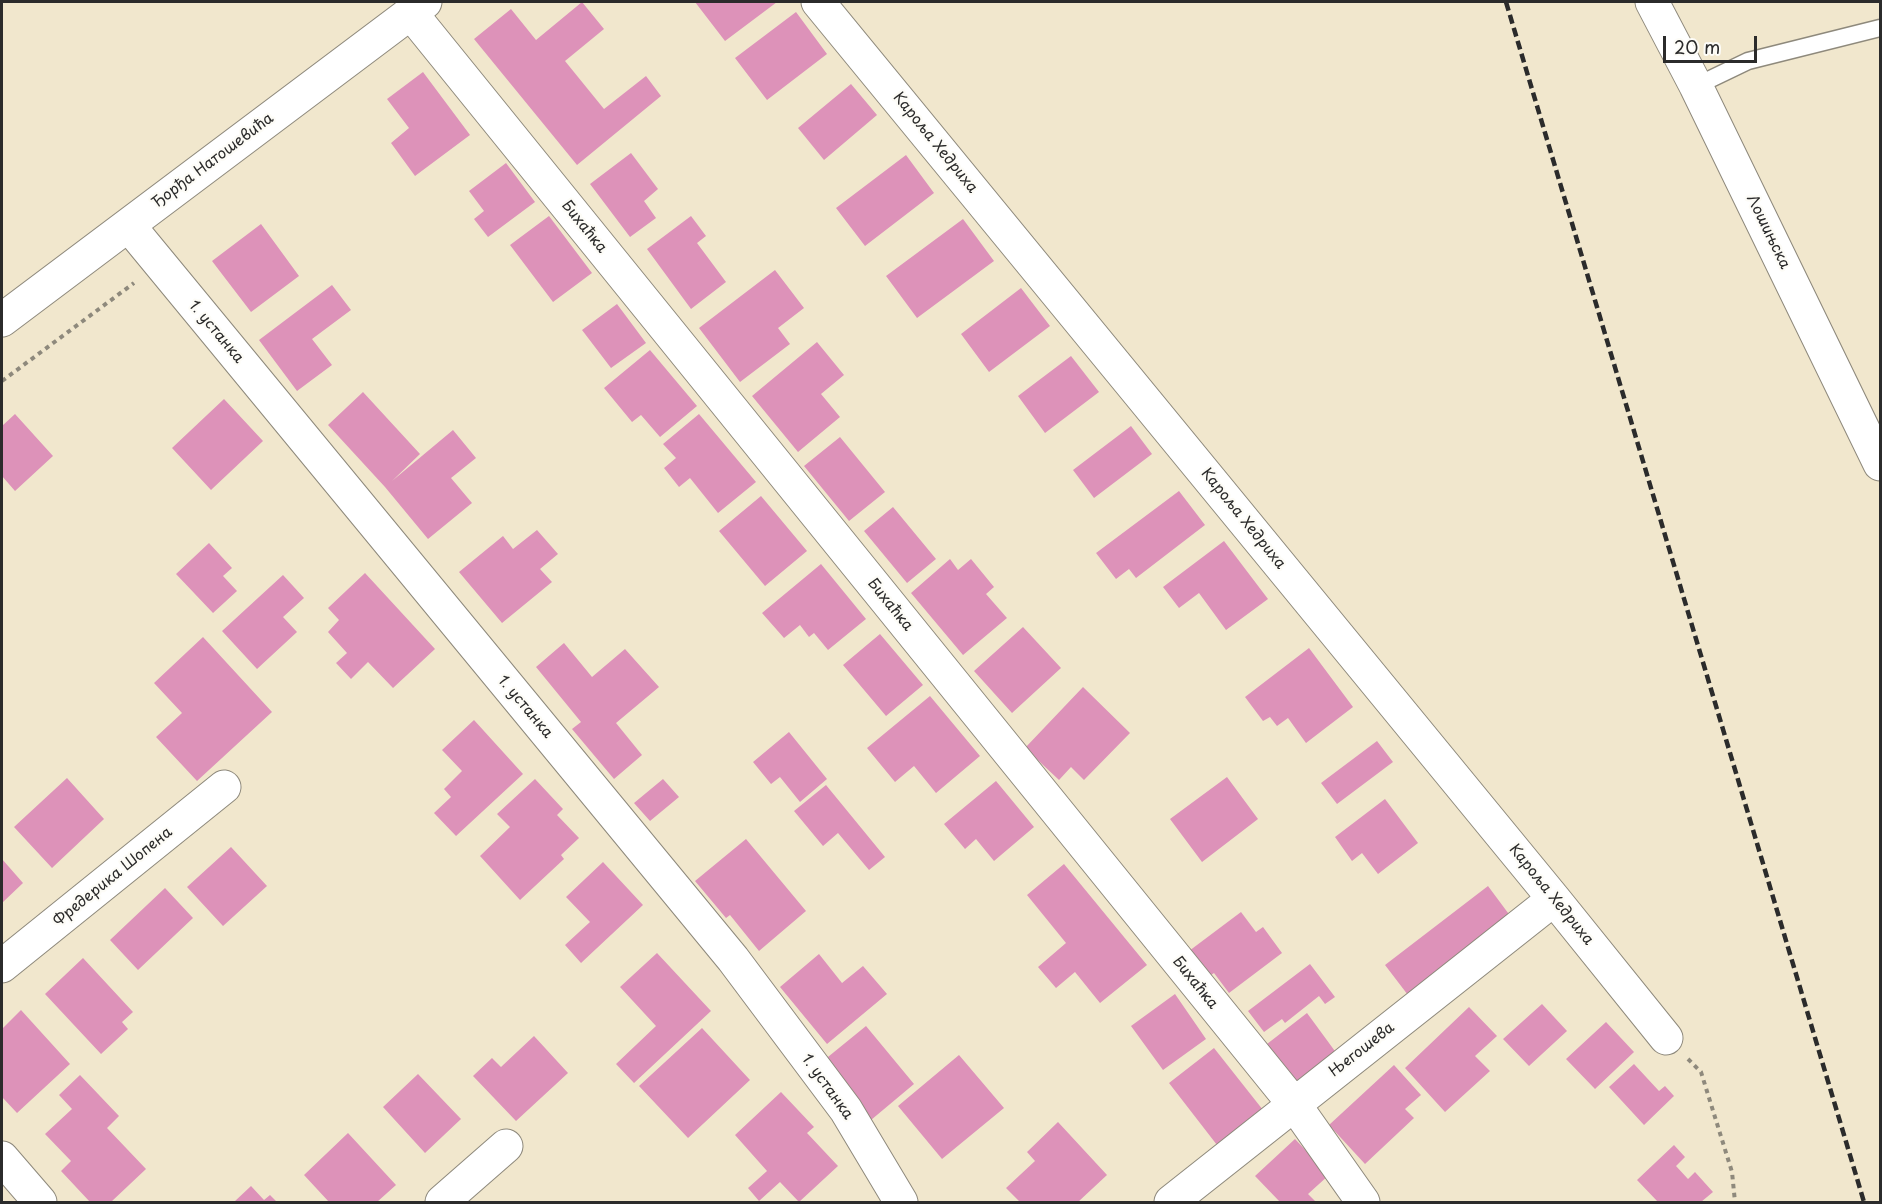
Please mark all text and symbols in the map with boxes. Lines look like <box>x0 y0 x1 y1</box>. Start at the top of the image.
scale bar <box>1666 24 1760 62</box>
text: 20 m <box>1674 33 1720 60</box>
street label: Кароља Хедриха <box>889 89 981 197</box>
street label: Ђорђа Натошевића <box>149 110 277 212</box>
street label: Лошињска <box>1742 192 1794 272</box>
street label: Бихаћка <box>557 197 611 257</box>
street label: 1. устанка <box>185 297 247 367</box>
street label: Кароља Хедриха <box>1197 465 1289 573</box>
street label: Бихаћка <box>863 575 917 635</box>
street label: 1. устанка <box>494 672 556 742</box>
street label: Фредерика Шопена <box>50 823 176 931</box>
street label: Кароља Хедриха <box>1505 841 1597 949</box>
street label: Бихаћка <box>1168 953 1222 1013</box>
street label: Његошева <box>1326 1019 1398 1081</box>
street label: 1. устанка <box>797 1051 857 1123</box>

